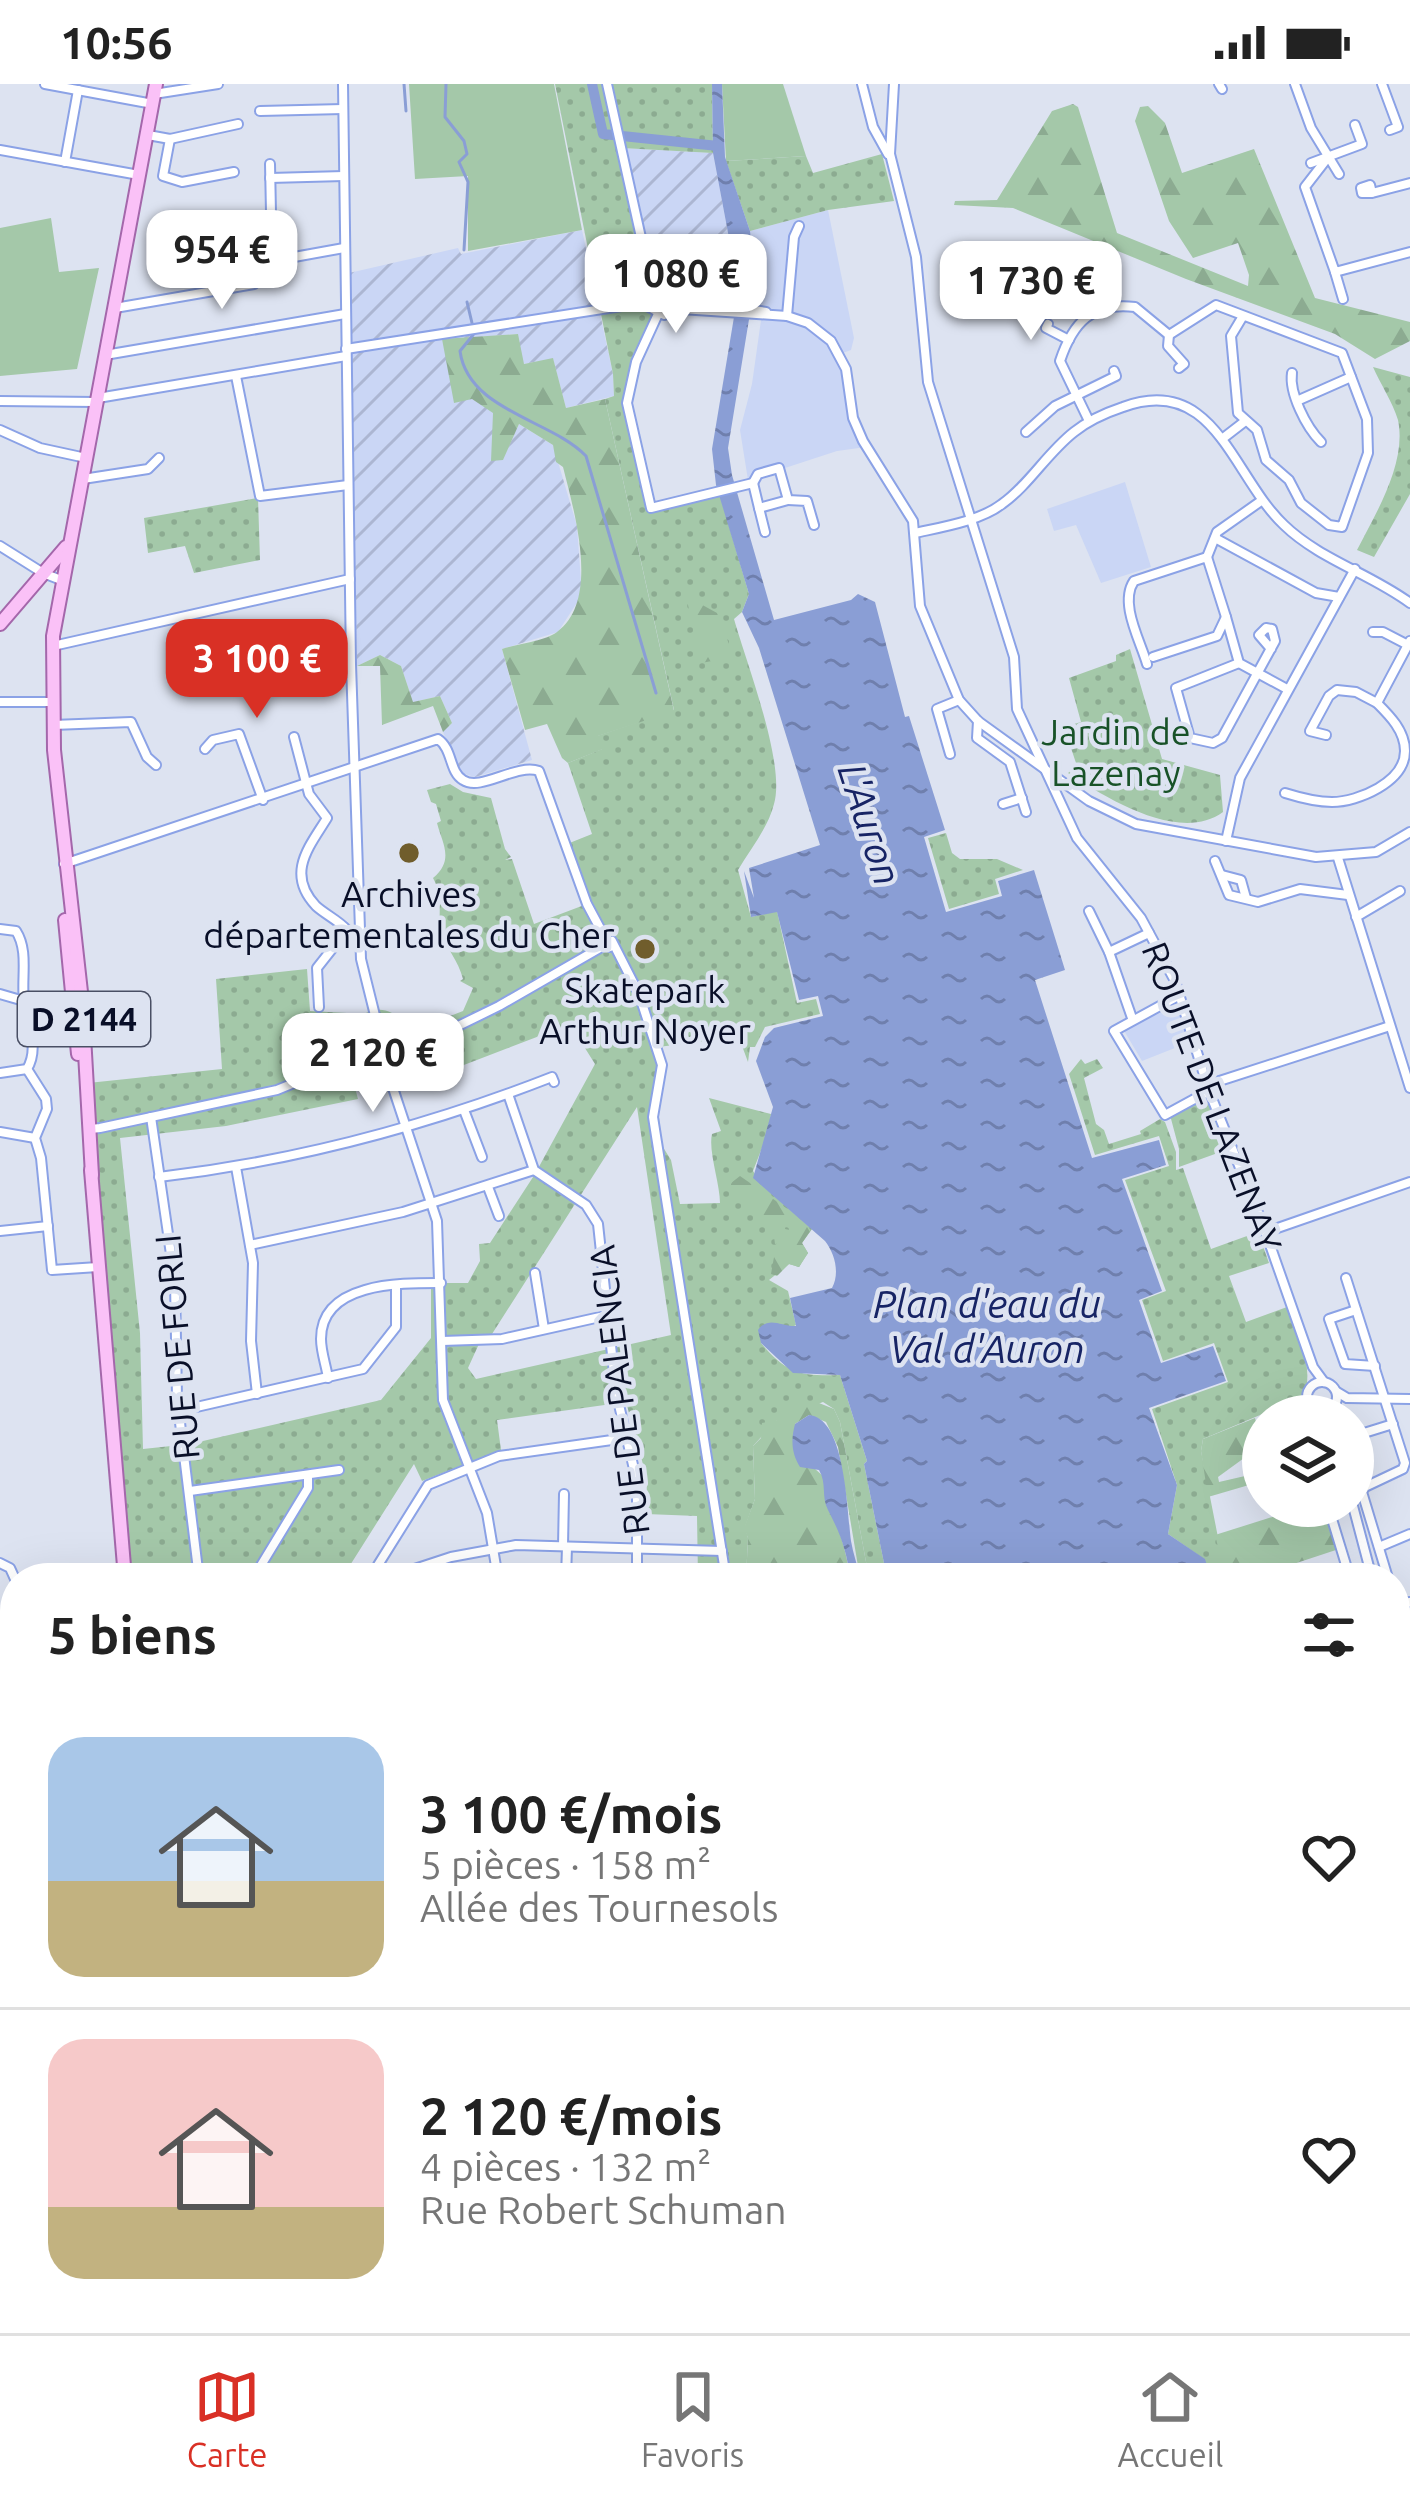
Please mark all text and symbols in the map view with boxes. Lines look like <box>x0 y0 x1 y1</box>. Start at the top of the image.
text: 10:56 <box>60 17 173 68</box>
pin: 954 € <box>138 210 306 312</box>
text: 954 € <box>173 227 271 270</box>
pin: 1 080 € <box>565 234 787 336</box>
pin: 1 730 € <box>920 241 1142 343</box>
text: 1 080 € <box>612 251 740 294</box>
text: 1 730 € <box>967 258 1095 301</box>
pin: 3 100 € <box>146 619 368 721</box>
text: 3 100 € <box>193 636 321 679</box>
park label: Jardin de Lazenay <box>1041 711 1191 793</box>
water label: L'Auron <box>831 758 910 890</box>
marker: Archives départementales du Cher <box>396 840 422 866</box>
place label: Archives départementales du Cher <box>203 873 615 955</box>
marker: Skatepark Arthur Noyer <box>632 936 658 962</box>
street label: ROUTE DE LAZENAY <box>1134 936 1291 1258</box>
place label: Skatepark Arthur Noyer <box>539 969 751 1051</box>
road number: D 2144 <box>18 992 150 1046</box>
pin: 2 120 € <box>262 1013 484 1115</box>
text: 2 120 € <box>309 1030 437 1073</box>
street label: RUE DE FORLI <box>146 1233 207 1461</box>
street label: RUE DE PALENCIA <box>580 1242 657 1537</box>
water label: Plan d'eau du Val d'Auron <box>873 1282 1101 1370</box>
map controls <box>1242 1395 1374 1527</box>
button: layers <box>1242 1395 1374 1527</box>
icon: filters <box>1296 1602 1362 1668</box>
text: 5 biens <box>48 1606 217 1664</box>
icon: home <box>144 1785 288 1929</box>
text: 3 100 €/mois <box>420 1785 722 1843</box>
icon: heart <box>1296 1824 1362 1890</box>
text: 5 pièces · 158 m² <box>420 1843 711 1886</box>
text: Allée des Tournesols <box>420 1886 778 1929</box>
icon: home <box>144 2087 288 2231</box>
text: 2 120 €/mois <box>420 2087 722 2145</box>
icon: heart <box>1296 2126 1362 2192</box>
text: 4 pièces · 132 m² <box>420 2145 711 2188</box>
text: Rue Robert Schuman <box>420 2188 787 2231</box>
tab: Carte <box>187 2364 268 2473</box>
tab: Favoris <box>641 2364 744 2473</box>
tab: Accueil <box>1118 2364 1223 2473</box>

